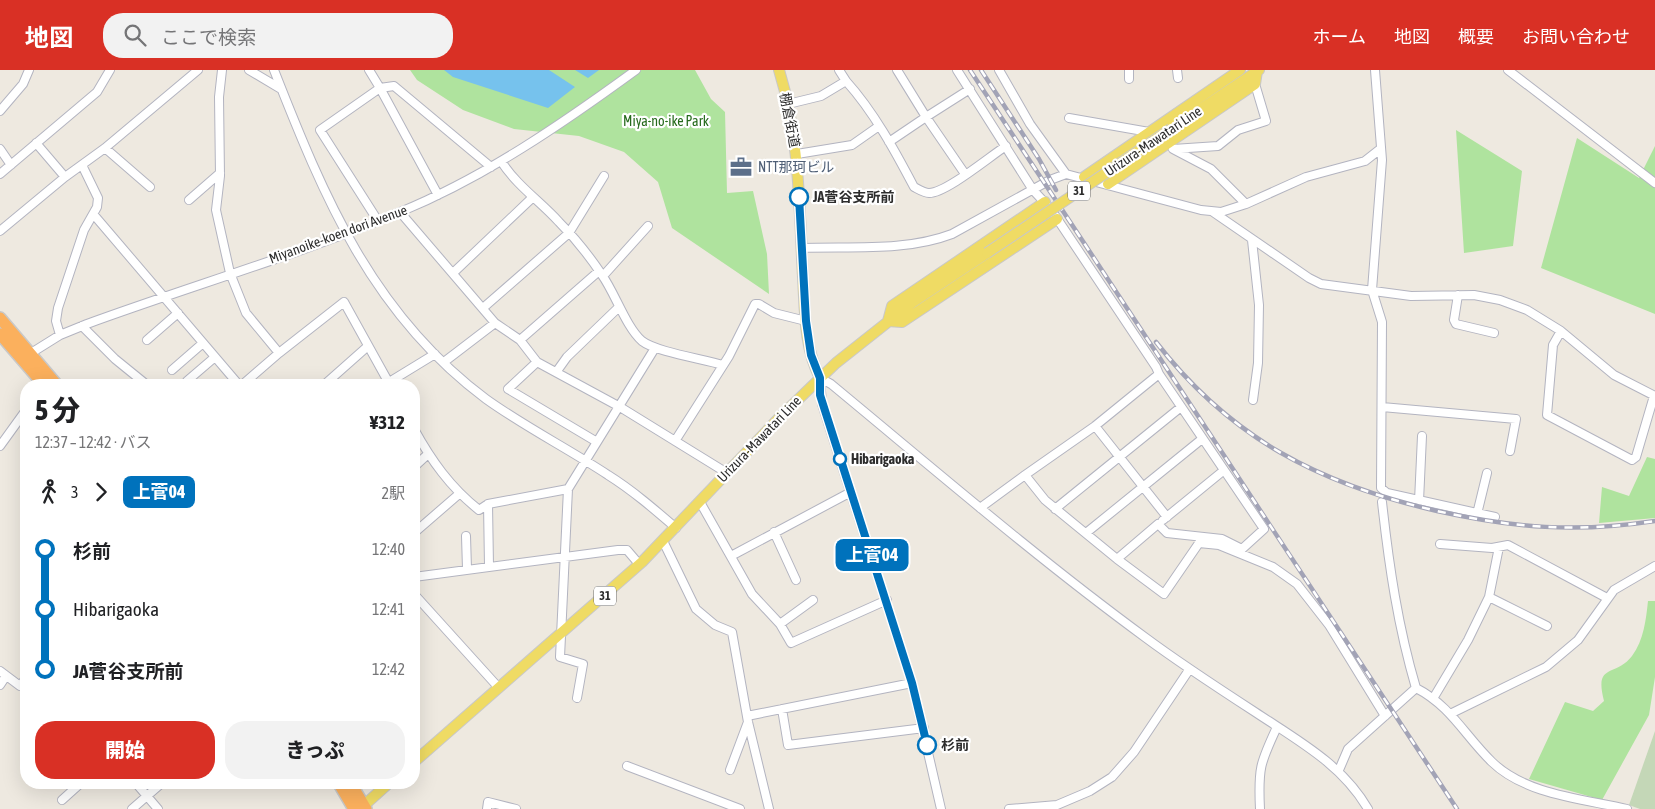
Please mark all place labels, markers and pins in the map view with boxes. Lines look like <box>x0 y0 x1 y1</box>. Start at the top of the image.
office icon: NTT那珂ビル <box>728 154 754 180</box>
place label: NTT那珂ビル <box>758 159 835 175</box>
marker: JA菅谷支所前 <box>789 187 809 207</box>
place label: JA菅谷支所前 <box>812 189 894 205</box>
place label: Hibarigaoka <box>851 451 915 467</box>
marker: Hibarigaoka <box>833 452 847 466</box>
marker: 杉前 <box>917 735 937 755</box>
place label: 杉前 <box>941 737 969 753</box>

